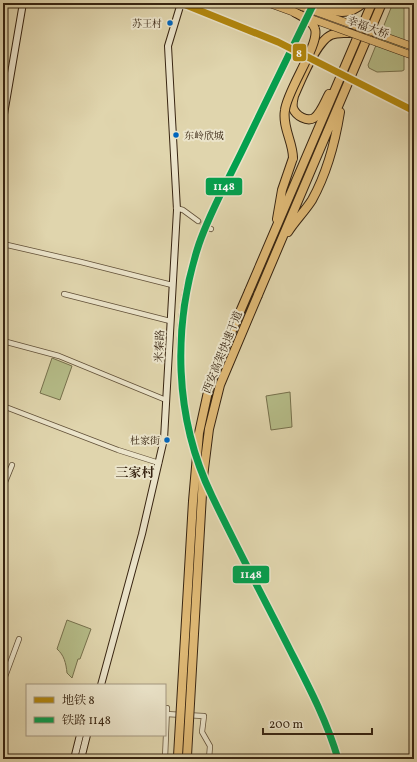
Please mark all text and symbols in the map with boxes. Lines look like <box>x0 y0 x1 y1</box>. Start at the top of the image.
street label: 幸福大桥 <box>344 14 391 43</box>
place label: 苏王村 <box>132 17 162 31</box>
marker: 苏王村 <box>165 18 175 28</box>
line badge: 8 <box>292 43 307 62</box>
text: 8 <box>296 47 302 62</box>
place label: 东岭欣城 <box>184 129 224 143</box>
marker: 东岭欣城 <box>171 130 181 140</box>
line badge: 1148 <box>205 177 243 196</box>
text: 1148 <box>213 180 235 195</box>
street label: 西安高架快速干道 <box>200 309 247 396</box>
street label: 米秦路 <box>152 329 169 363</box>
place label: 杜家街 <box>130 434 160 448</box>
marker: 杜家街 <box>162 435 172 445</box>
district label: 三家村 <box>115 465 155 483</box>
line badge: 1148 <box>232 565 270 584</box>
text: 1148 <box>240 568 262 583</box>
legend <box>26 684 166 736</box>
text: 地铁 8 <box>62 693 95 709</box>
scale bar <box>263 710 372 736</box>
text: 铁路 1148 <box>62 713 111 729</box>
text: 200 m <box>269 717 303 733</box>

